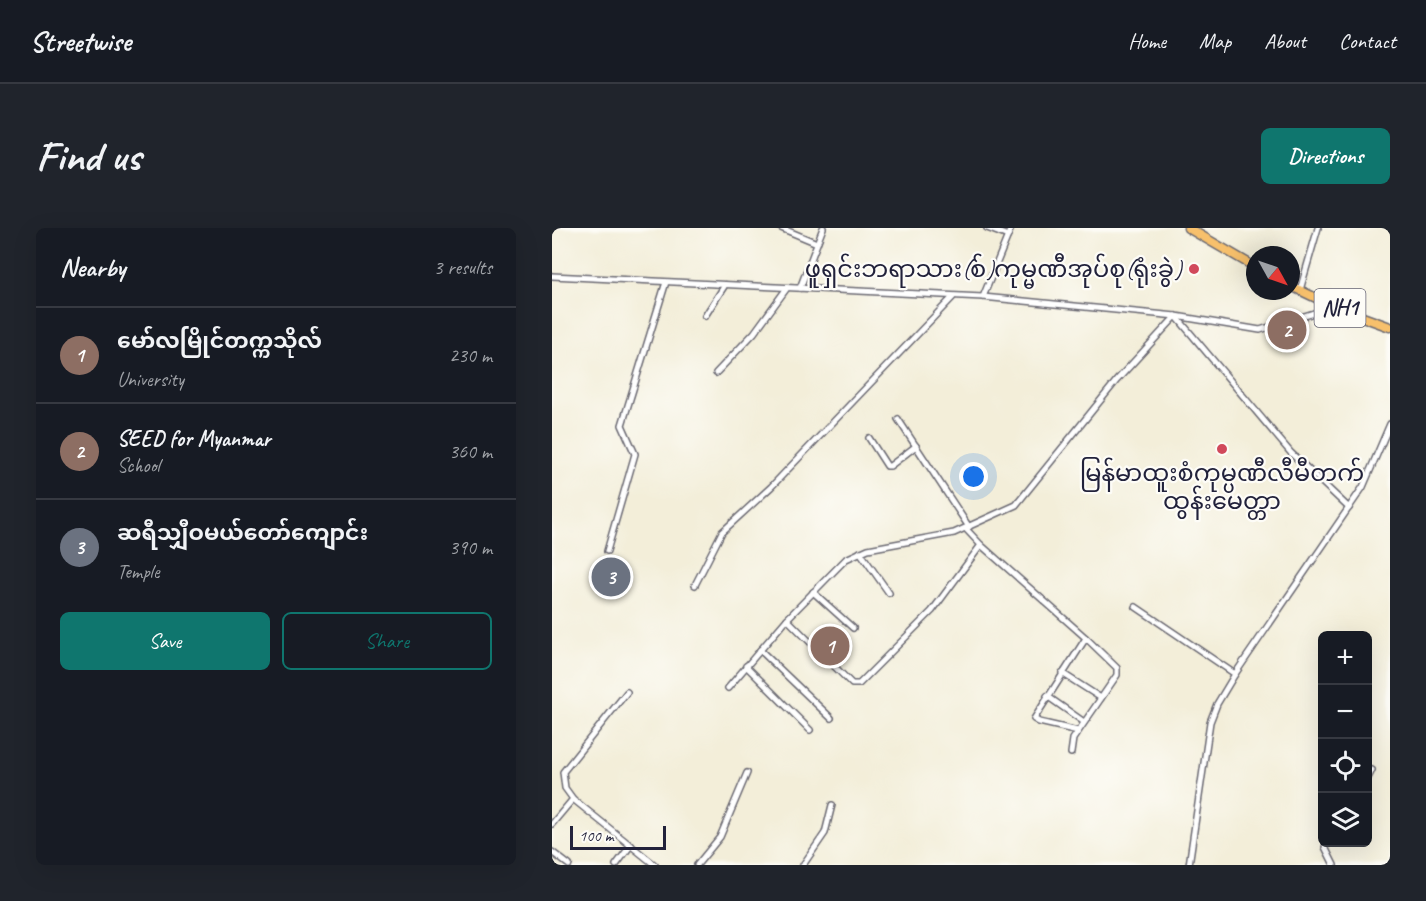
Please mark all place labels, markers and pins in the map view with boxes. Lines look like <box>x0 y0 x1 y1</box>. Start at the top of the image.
place label: ဖူရှင်းဘရာသား(စ်)ကုမ္မဏီအုပ်စု(ရုံးခွဲ) <box>805 253 1183 289</box>
marker: ဖူရှင်းဘရာသား(စ်)ကုမ္မဏီအုပ်စု(ရုံးခွဲ) <box>1187 262 1201 276</box>
pin: 2 <box>1268 308 1306 352</box>
marker: မြန်မာထူးစံကုမ္ပဏီလီမီတက် ထွန်းမေတ္တာ <box>1215 442 1229 456</box>
place label: မြန်မာထူးစံကုမ္ပဏီလီမီတက် ထွန်းမေတ္တာ <box>1080 457 1364 520</box>
pin: 3 <box>592 554 630 600</box>
pin: 1 <box>810 624 850 668</box>

